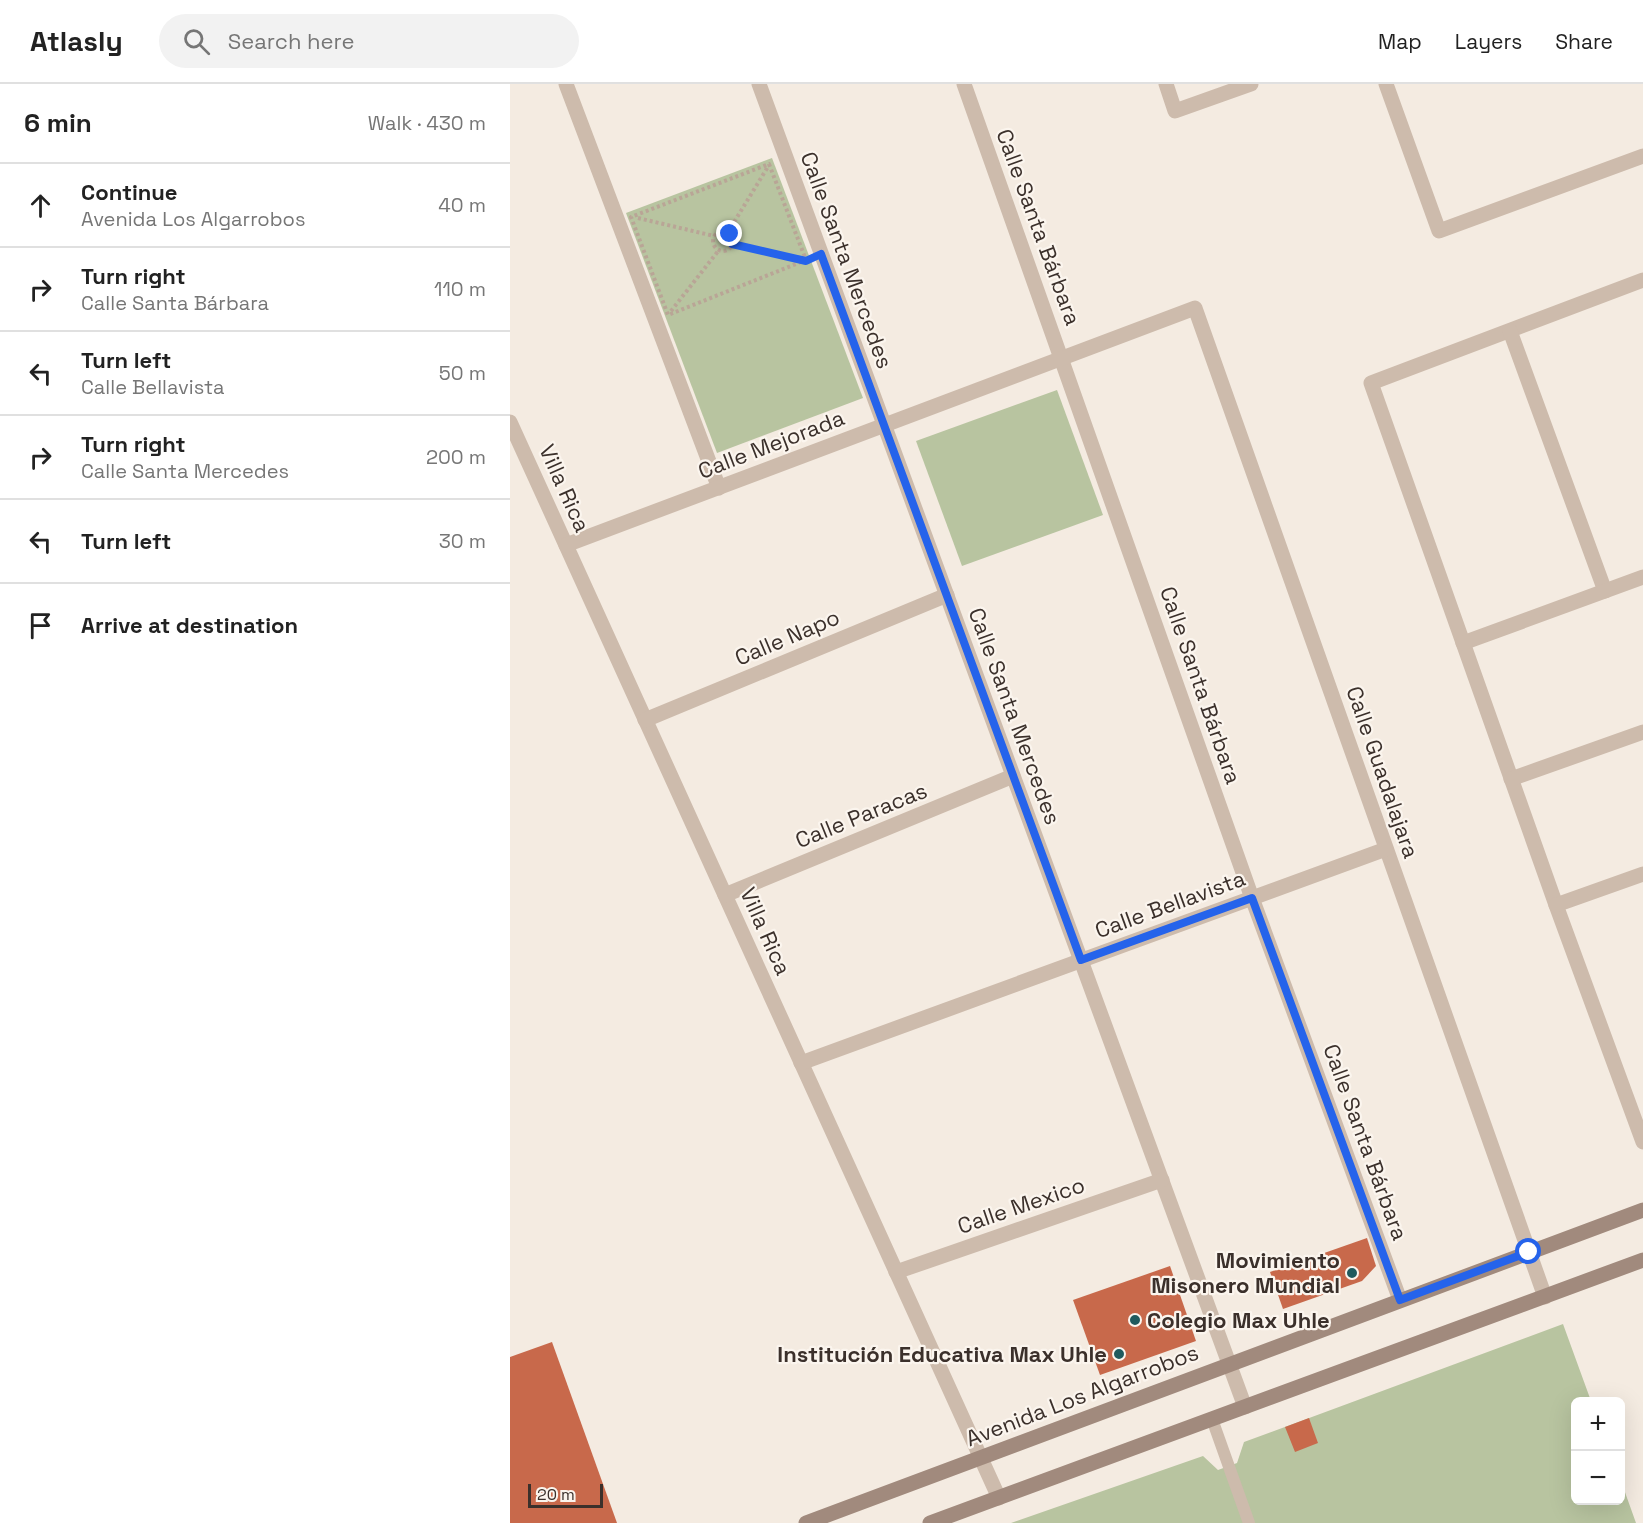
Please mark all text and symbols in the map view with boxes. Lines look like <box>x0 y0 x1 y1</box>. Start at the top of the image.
search box <box>159 14 579 68</box>
text: Atlasly <box>30 23 123 59</box>
icon: search <box>180 25 213 58</box>
text: Search here <box>228 27 354 55</box>
text: Map <box>1378 28 1422 55</box>
text: Layers <box>1455 28 1522 55</box>
text: Share <box>1555 28 1613 55</box>
text: 6 min <box>24 106 92 140</box>
text: Walk · 430 m <box>368 110 486 136</box>
street label: Calle Santa Bárbara <box>990 125 1088 329</box>
street label: Calle Santa Mercedes <box>795 148 899 372</box>
text: Continue <box>81 178 177 206</box>
icon: ahead <box>24 189 57 222</box>
text: 40 m <box>438 192 486 218</box>
text: Avenida Los Algarrobos <box>81 206 305 232</box>
route end <box>716 220 742 246</box>
text: Turn right <box>81 262 186 290</box>
icon: right <box>24 273 57 306</box>
text: 110 m <box>434 276 486 302</box>
text: Calle Santa Bárbara <box>81 290 269 316</box>
text: Turn left <box>81 346 171 374</box>
icon: left <box>24 357 57 390</box>
text: 50 m <box>439 360 486 386</box>
text: Calle Bellavista <box>81 374 225 400</box>
street label: Calle Mejorada <box>694 403 848 485</box>
text: Turn right <box>81 430 186 458</box>
street label: Villa Rica <box>533 440 597 537</box>
icon: right <box>24 441 57 474</box>
text: 200 m <box>426 444 486 470</box>
text: Calle Santa Mercedes <box>81 458 289 484</box>
icon: left <box>24 525 57 558</box>
text: Turn left <box>81 527 171 555</box>
text: 30 m <box>439 528 486 554</box>
street label: Calle Santa Bárbara <box>1154 583 1248 788</box>
street label: Calle Napo <box>730 602 844 672</box>
street label: Calle Santa Mercedes <box>963 604 1067 828</box>
icon: arrive <box>24 609 57 642</box>
text: Arrive at destination <box>81 611 298 639</box>
street label: Calle Guadalajara <box>1340 682 1426 862</box>
street label: Calle Paracas <box>791 776 931 854</box>
street label: Calle Bellavista <box>1091 864 1249 944</box>
street label: Villa Rica <box>734 883 798 980</box>
street label: Calle Santa Bárbara <box>1317 1040 1415 1244</box>
street label: Calle Mexico <box>954 1170 1088 1240</box>
route start <box>1515 1238 1541 1264</box>
place label: Movimiento Misonero Mundial <box>1151 1246 1340 1299</box>
marker: Movimiento Misonero Mundial <box>1345 1266 1359 1280</box>
place label: Colegio Max Uhle <box>1147 1306 1330 1334</box>
marker: Colegio Max Uhle <box>1128 1313 1142 1327</box>
street label: Avenida Los Algarrobos <box>962 1338 1202 1452</box>
place label: Institución Educativa Max Uhle <box>777 1340 1107 1368</box>
marker: Institución Educativa Max Uhle <box>1112 1347 1126 1361</box>
map controls <box>1571 1397 1625 1505</box>
button: + <box>1571 1397 1625 1451</box>
button: − <box>1571 1451 1625 1505</box>
scale bar <box>528 1481 603 1508</box>
text: 20 m <box>537 1484 575 1505</box>

